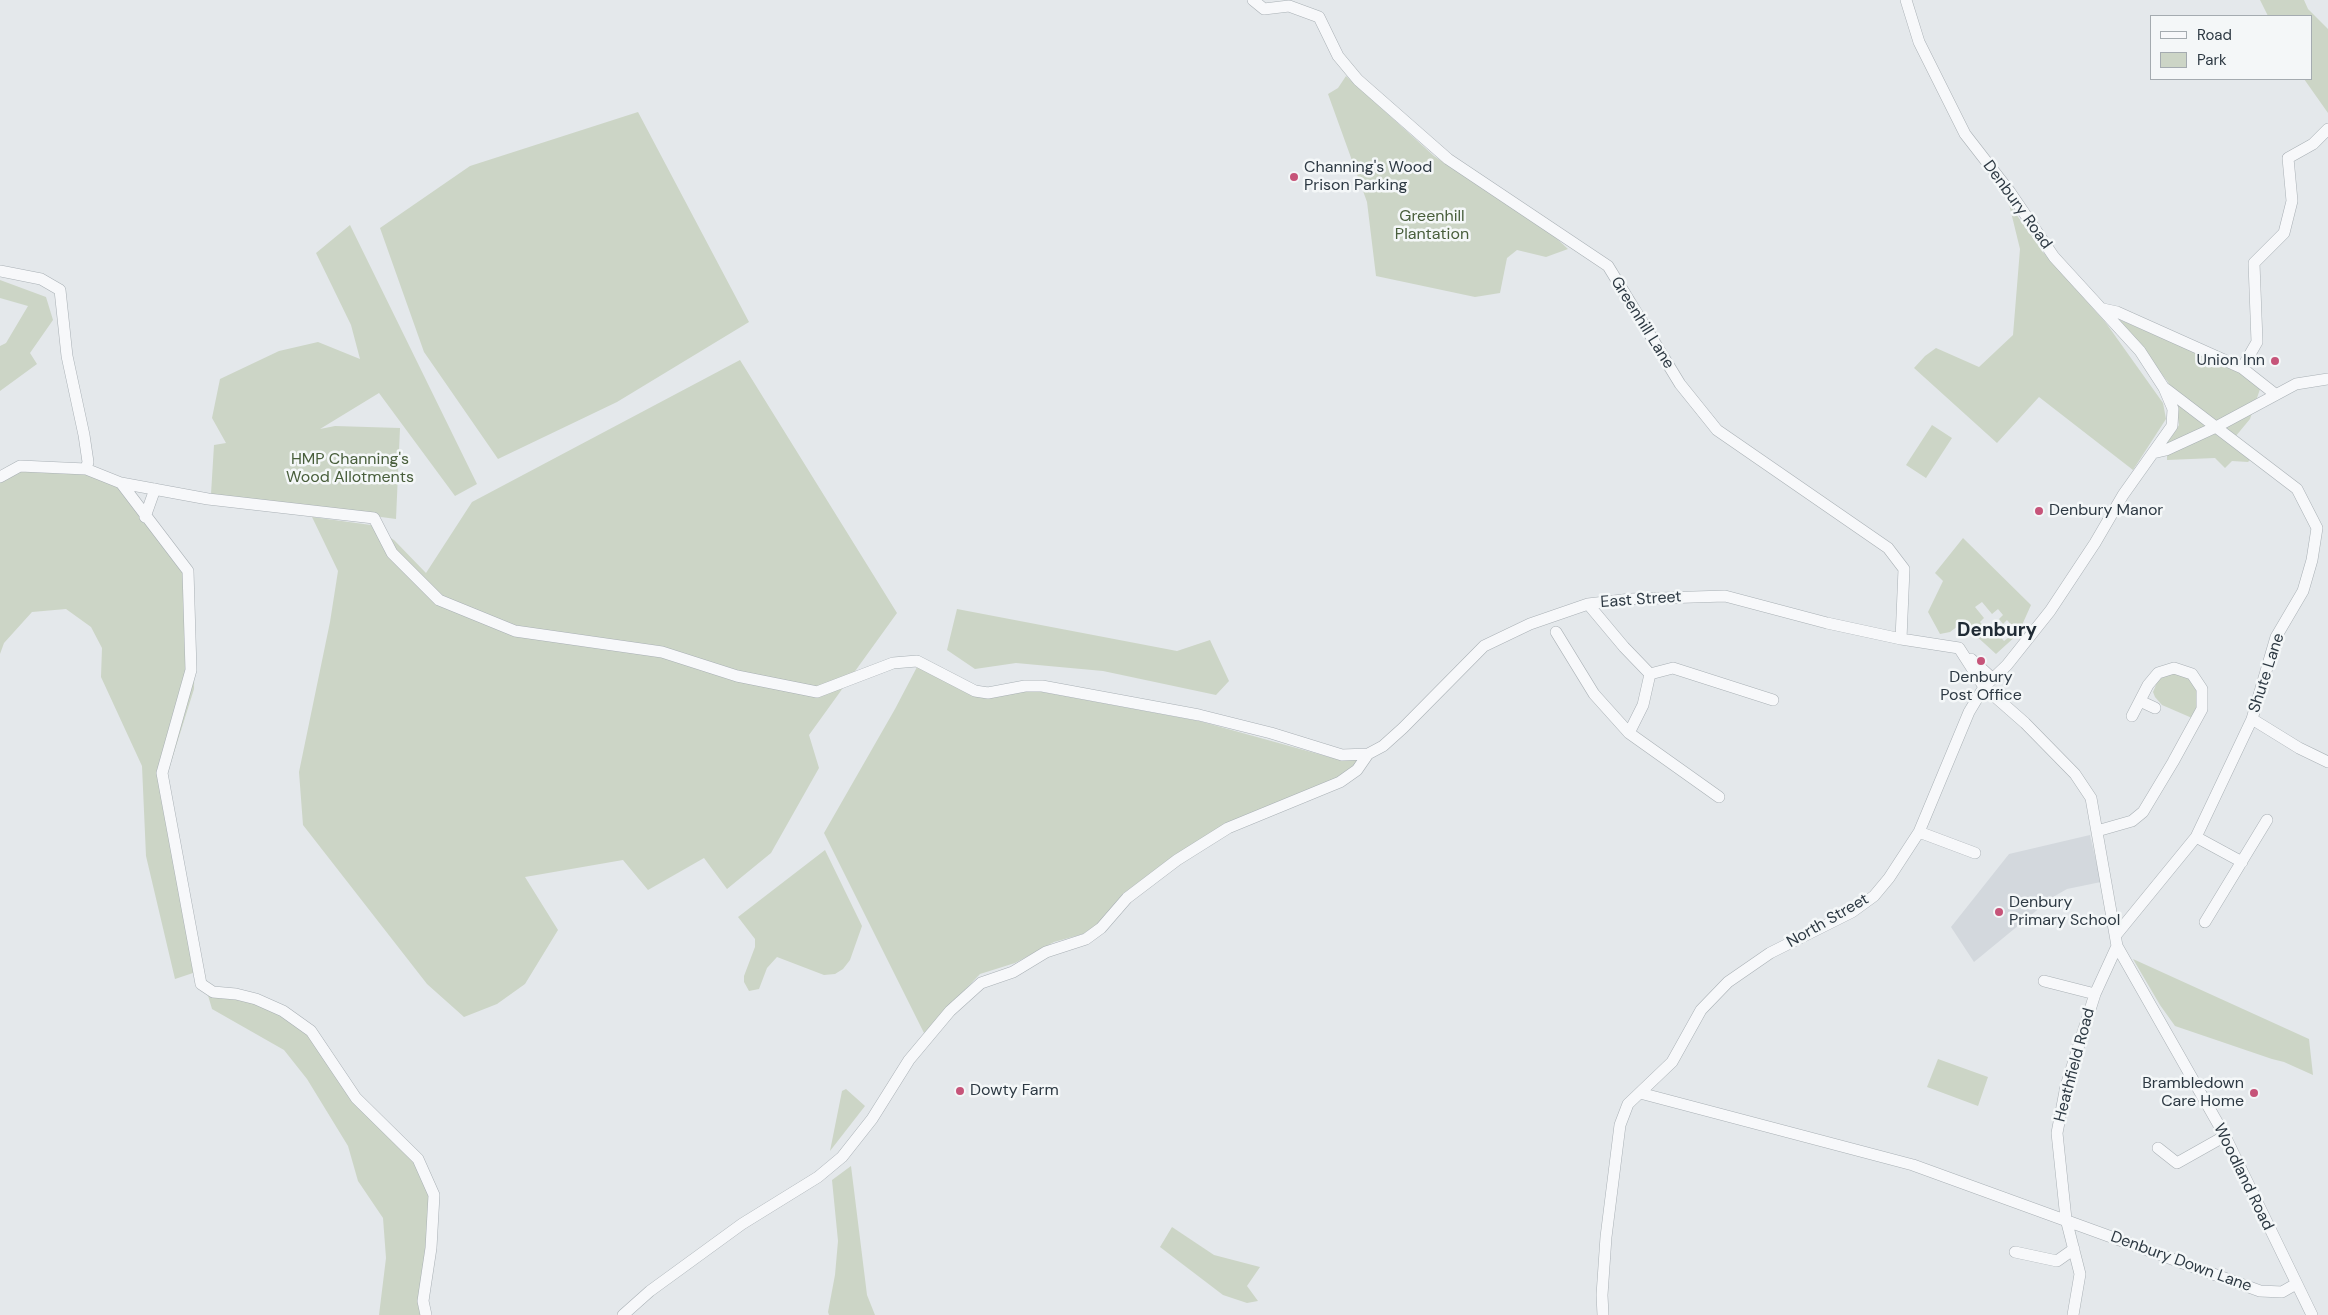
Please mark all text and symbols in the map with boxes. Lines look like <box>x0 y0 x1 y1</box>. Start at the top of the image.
legend <box>2150 15 2313 80</box>
text: Road <box>2197 25 2232 45</box>
text: Park <box>2197 50 2227 70</box>
street label: Denbury Road <box>1978 157 2056 253</box>
place label: Channing's Wood Prison Parking <box>1304 158 1432 196</box>
marker: Channing's Wood Prison Parking <box>1288 171 1300 183</box>
park label: Greenhill Plantation <box>1395 207 1469 245</box>
street label: Greenhill Lane <box>1606 273 1678 373</box>
place label: Union Inn <box>2196 351 2265 371</box>
marker: Union Inn <box>2269 355 2281 367</box>
park label: HMP Channing's Wood Allotments <box>286 450 414 488</box>
place label: Denbury Manor <box>2049 501 2163 521</box>
marker: Denbury Manor <box>2033 505 2045 517</box>
street label: East Street <box>1600 588 1682 612</box>
district label: Denbury <box>1957 620 2037 642</box>
street label: Shute Lane <box>2245 631 2289 715</box>
marker: Denbury Post Office <box>1975 655 1987 667</box>
place label: Denbury Post Office <box>1940 668 2022 706</box>
street label: North Street <box>1784 890 1872 952</box>
place label: Denbury Primary School <box>2009 893 2120 931</box>
marker: Denbury Primary School <box>1993 906 2005 918</box>
street label: Heathfield Road <box>2051 1006 2099 1124</box>
place label: Brambledown Care Home <box>2142 1074 2244 1112</box>
place label: Dowty Farm <box>970 1081 1059 1101</box>
marker: Dowty Farm <box>954 1085 966 1097</box>
marker: Brambledown Care Home <box>2248 1087 2260 1099</box>
street label: Woodland Road <box>2209 1120 2277 1234</box>
street label: Denbury Down Lane <box>2108 1228 2254 1296</box>

